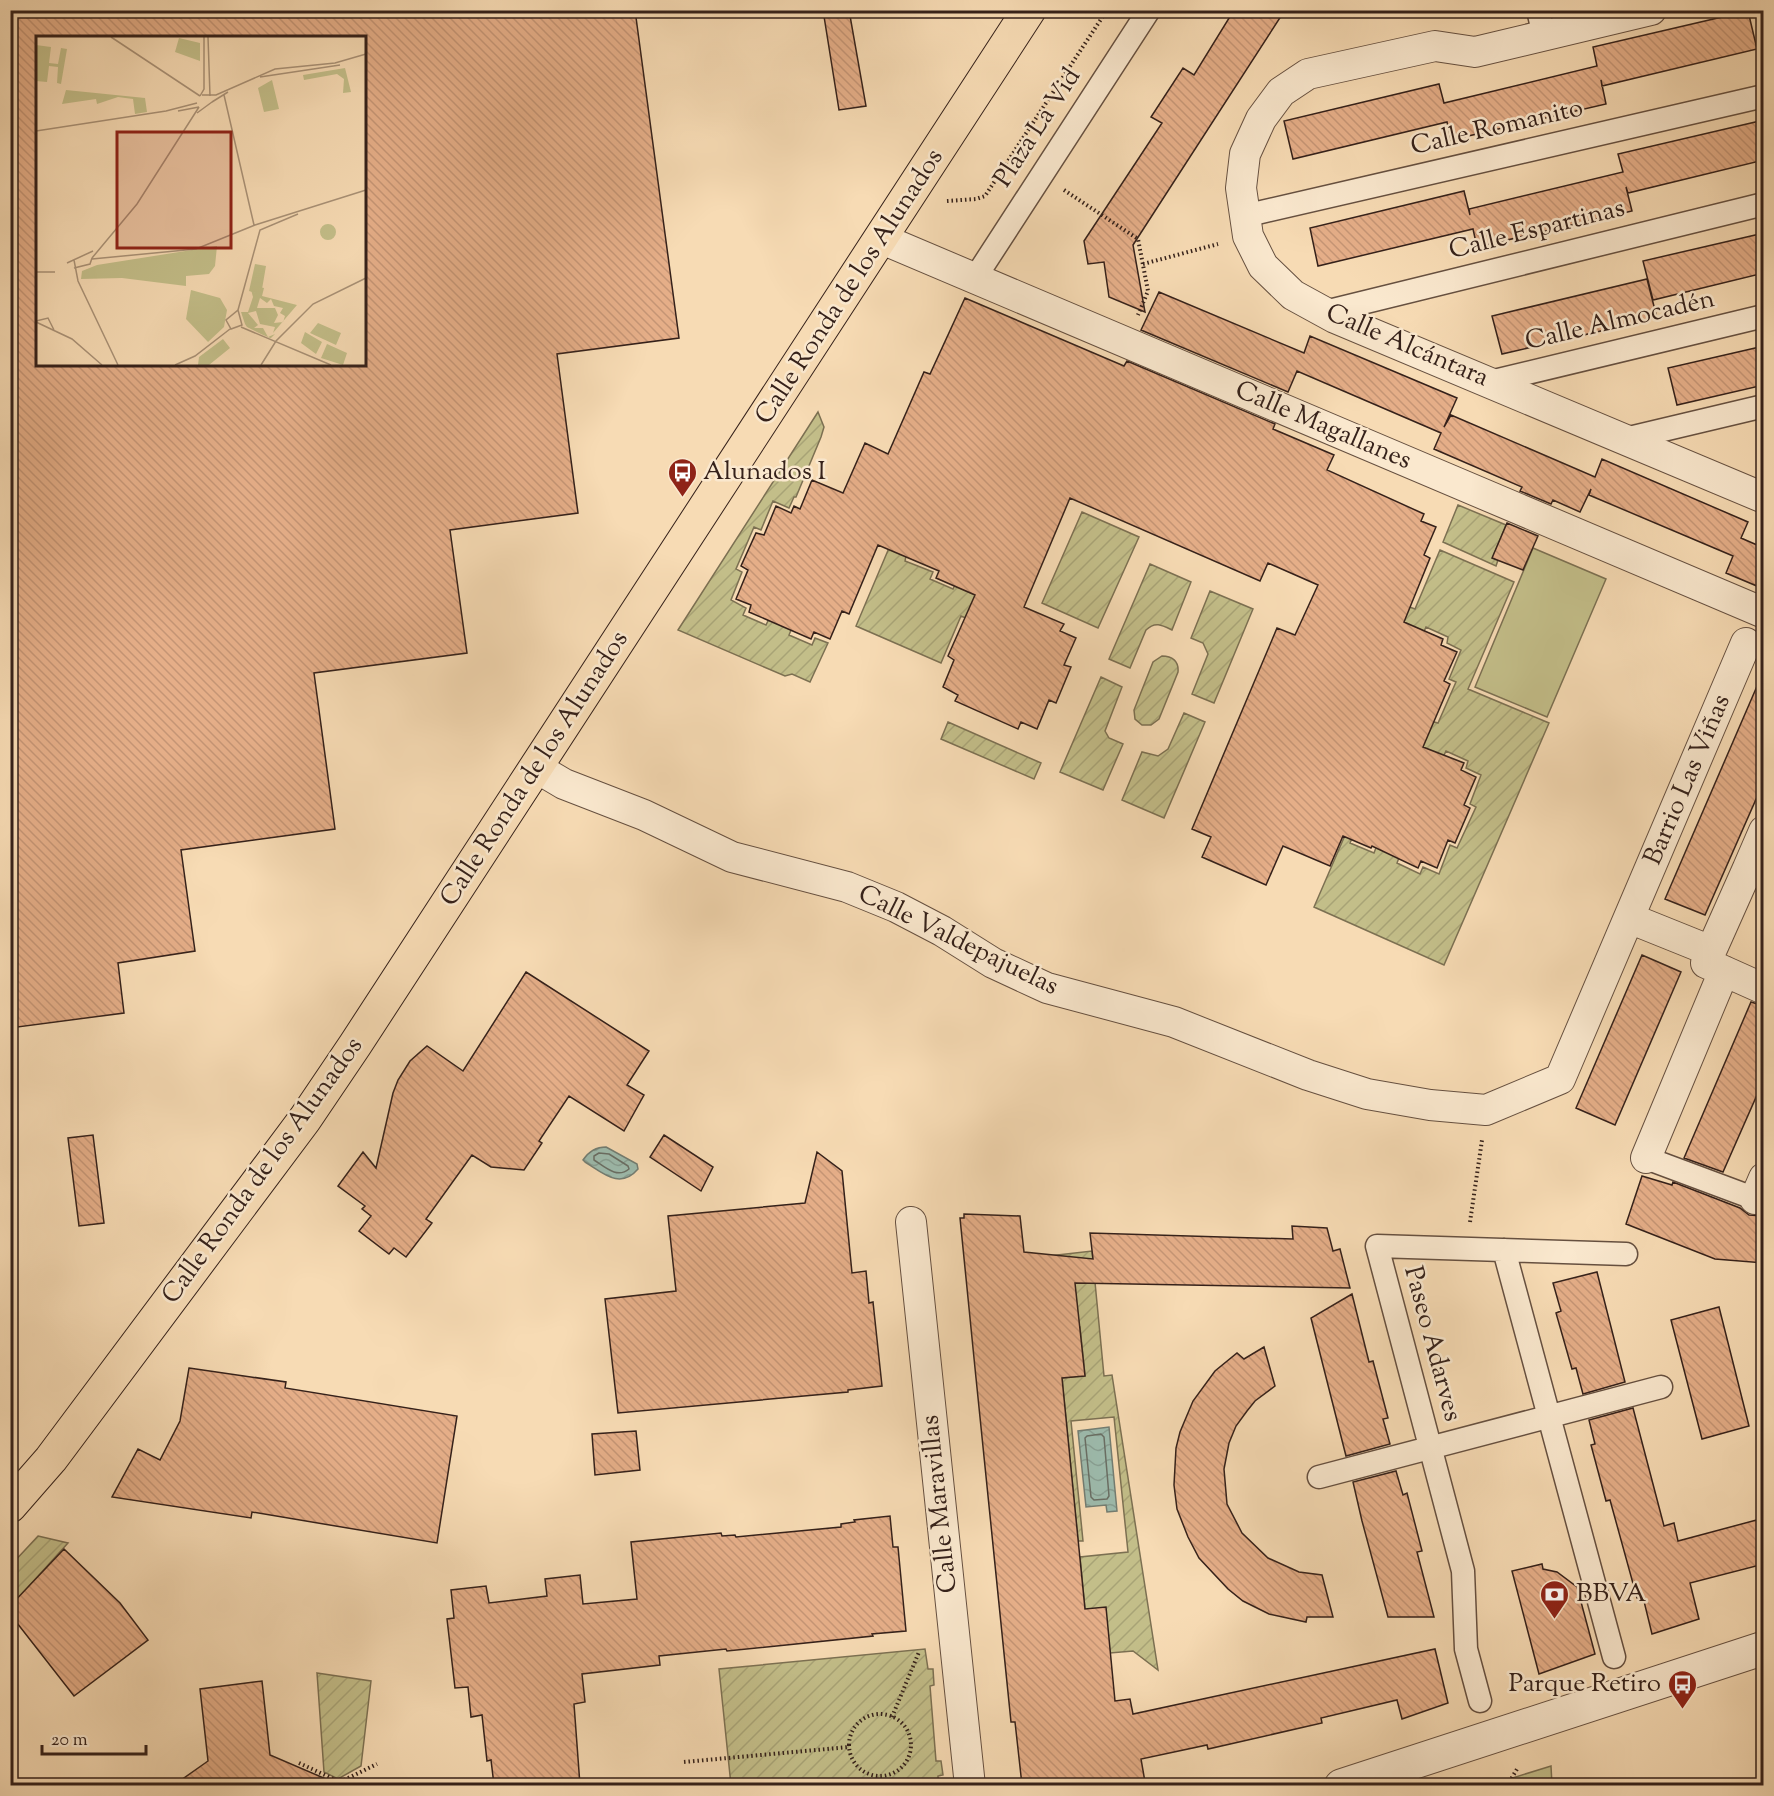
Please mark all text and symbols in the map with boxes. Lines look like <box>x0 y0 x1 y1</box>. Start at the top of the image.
inset map <box>36 36 366 366</box>
street label: Plaza La Vid <box>985 61 1091 195</box>
street label: Calle Romanito <box>1407 90 1587 166</box>
street label: Calle Ronda de los Alunados <box>747 142 953 432</box>
street label: Calle Espartinas <box>1445 190 1629 270</box>
street label: Calle Almocadén <box>1522 281 1718 361</box>
street label: Calle Alcántara <box>1320 295 1494 397</box>
street label: Calle Magallanes <box>1229 372 1417 480</box>
place label: Alunados I <box>703 454 826 491</box>
bus stop icon: Alunados I <box>666 456 698 498</box>
street label: Calle Ronda de los Alunados <box>432 624 638 914</box>
street label: Barrio Las Viñas <box>1635 689 1741 871</box>
street label: Calle Valdepajuelas <box>851 876 1065 1006</box>
street label: Calle Ronda de los Alunados <box>153 1030 373 1312</box>
street label: Paseo Adarves <box>1393 1262 1471 1426</box>
street label: Calle Maravillas <box>912 1413 968 1595</box>
place label: BBVA <box>1576 1576 1646 1613</box>
bank icon: BBVA <box>1539 1578 1571 1620</box>
place label: Parque Retiro <box>1508 1666 1661 1703</box>
bus stop icon: Parque Retiro <box>1666 1668 1698 1710</box>
scale bar <box>42 1718 146 1756</box>
text: 20 m <box>51 1728 88 1754</box>

